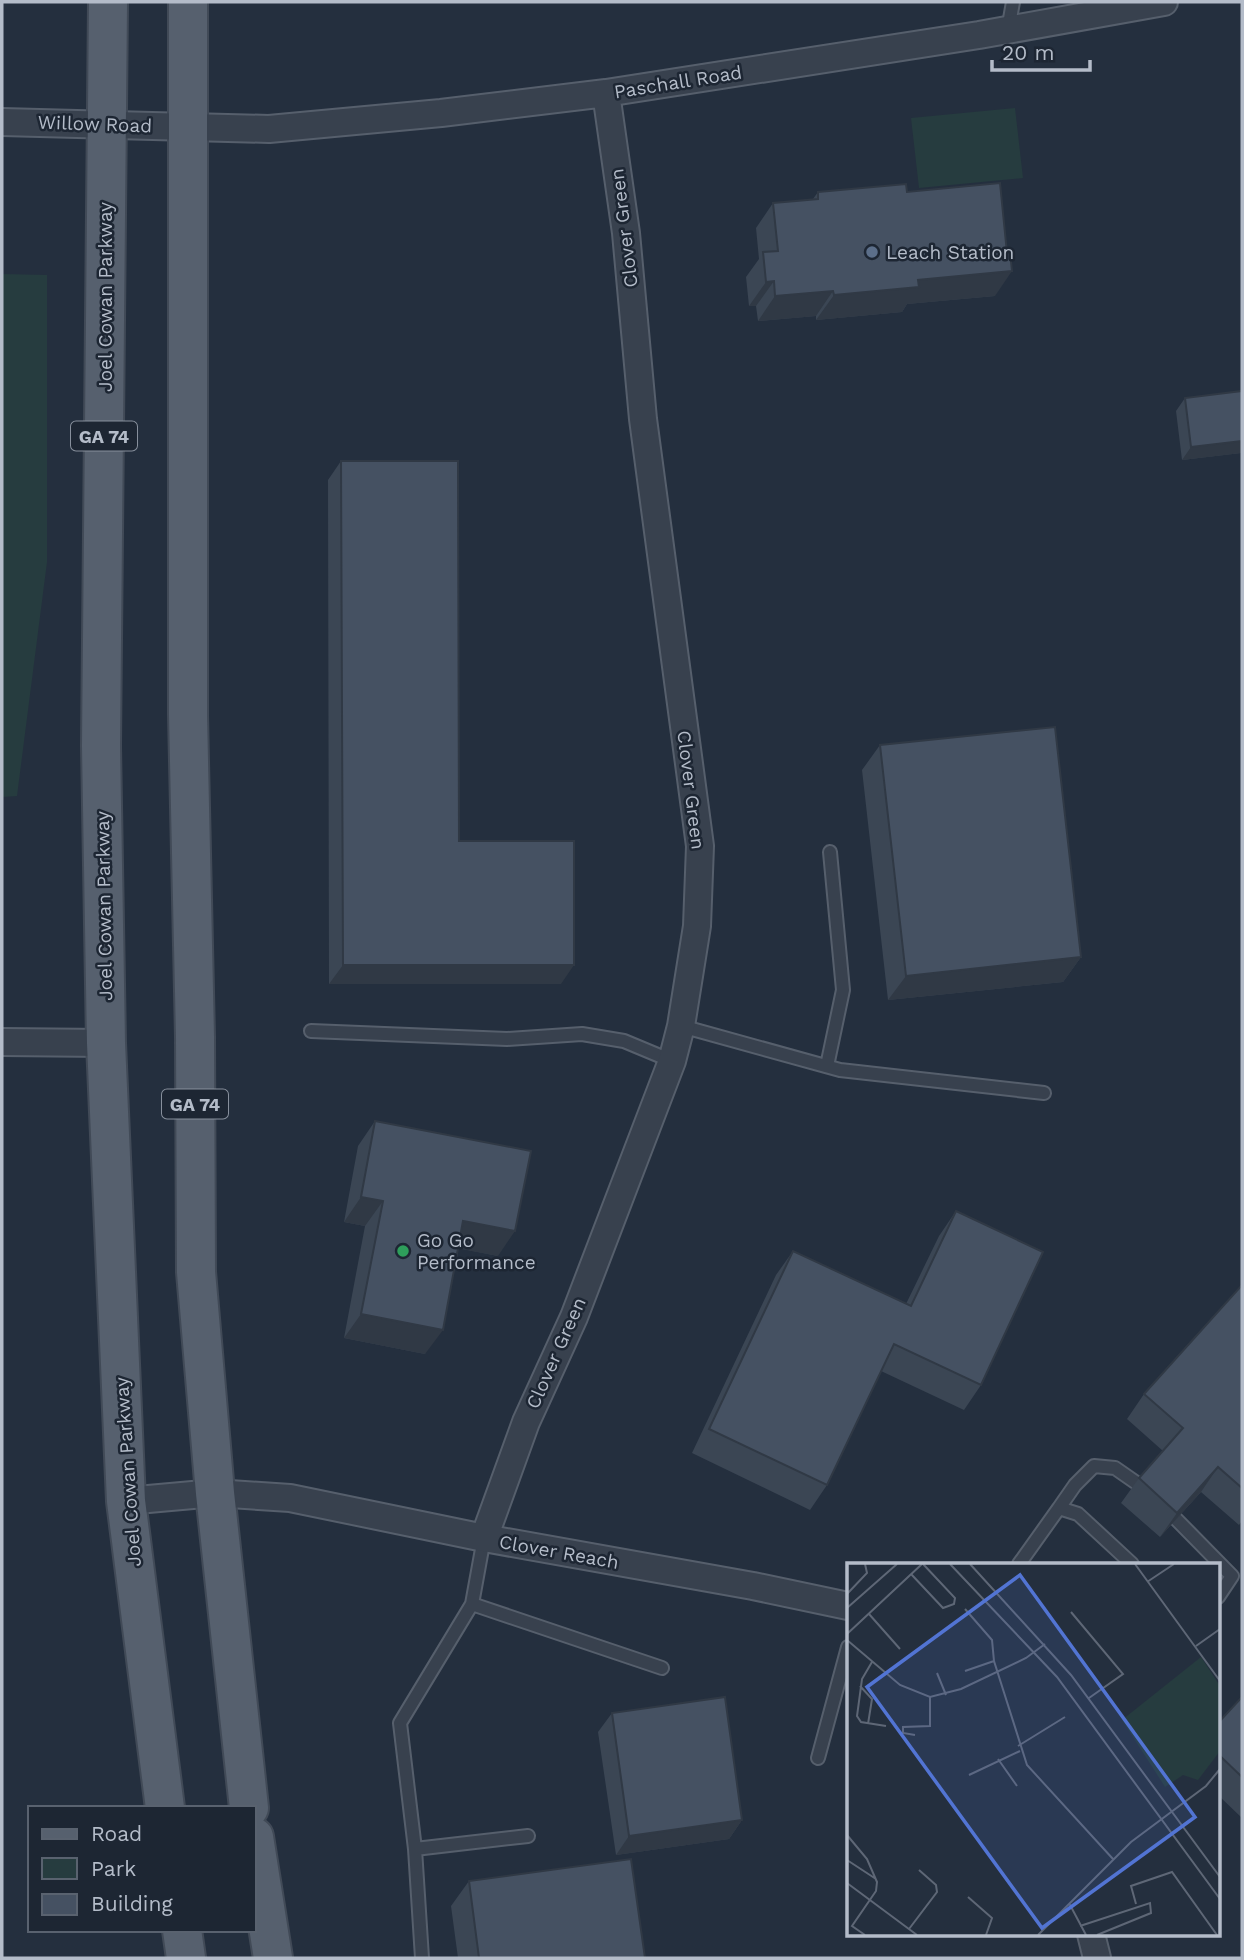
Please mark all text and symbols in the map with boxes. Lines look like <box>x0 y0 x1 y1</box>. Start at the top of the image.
scale bar <box>992 28 1090 72</box>
text: 20 m <box>1002 40 1054 65</box>
street label: Paschall Road <box>612 61 744 103</box>
street label: Willow Road <box>37 111 153 137</box>
street label: Clover Green <box>605 167 643 289</box>
street label: Joel Cowan Parkway <box>94 202 117 392</box>
place label: Leach Station <box>886 241 1014 264</box>
marker: Leach Station <box>864 244 880 260</box>
road number: GA 74 <box>71 422 137 450</box>
street label: Clover Green <box>672 729 710 851</box>
street label: Joel Cowan Parkway <box>91 811 117 1001</box>
road number: GA 74 <box>162 1090 228 1119</box>
place label: Go Go Performance <box>417 1229 536 1274</box>
marker: Go Go Performance <box>395 1243 411 1259</box>
street label: Clover Green <box>521 1294 591 1412</box>
street label: Joel Cowan Parkway <box>110 1376 146 1568</box>
street label: Clover Reach <box>497 1530 621 1574</box>
inset map <box>847 1563 1220 1936</box>
legend <box>28 1806 256 1932</box>
text: Road <box>91 1821 142 1846</box>
text: Park <box>91 1856 136 1881</box>
text: Building <box>91 1891 173 1916</box>

